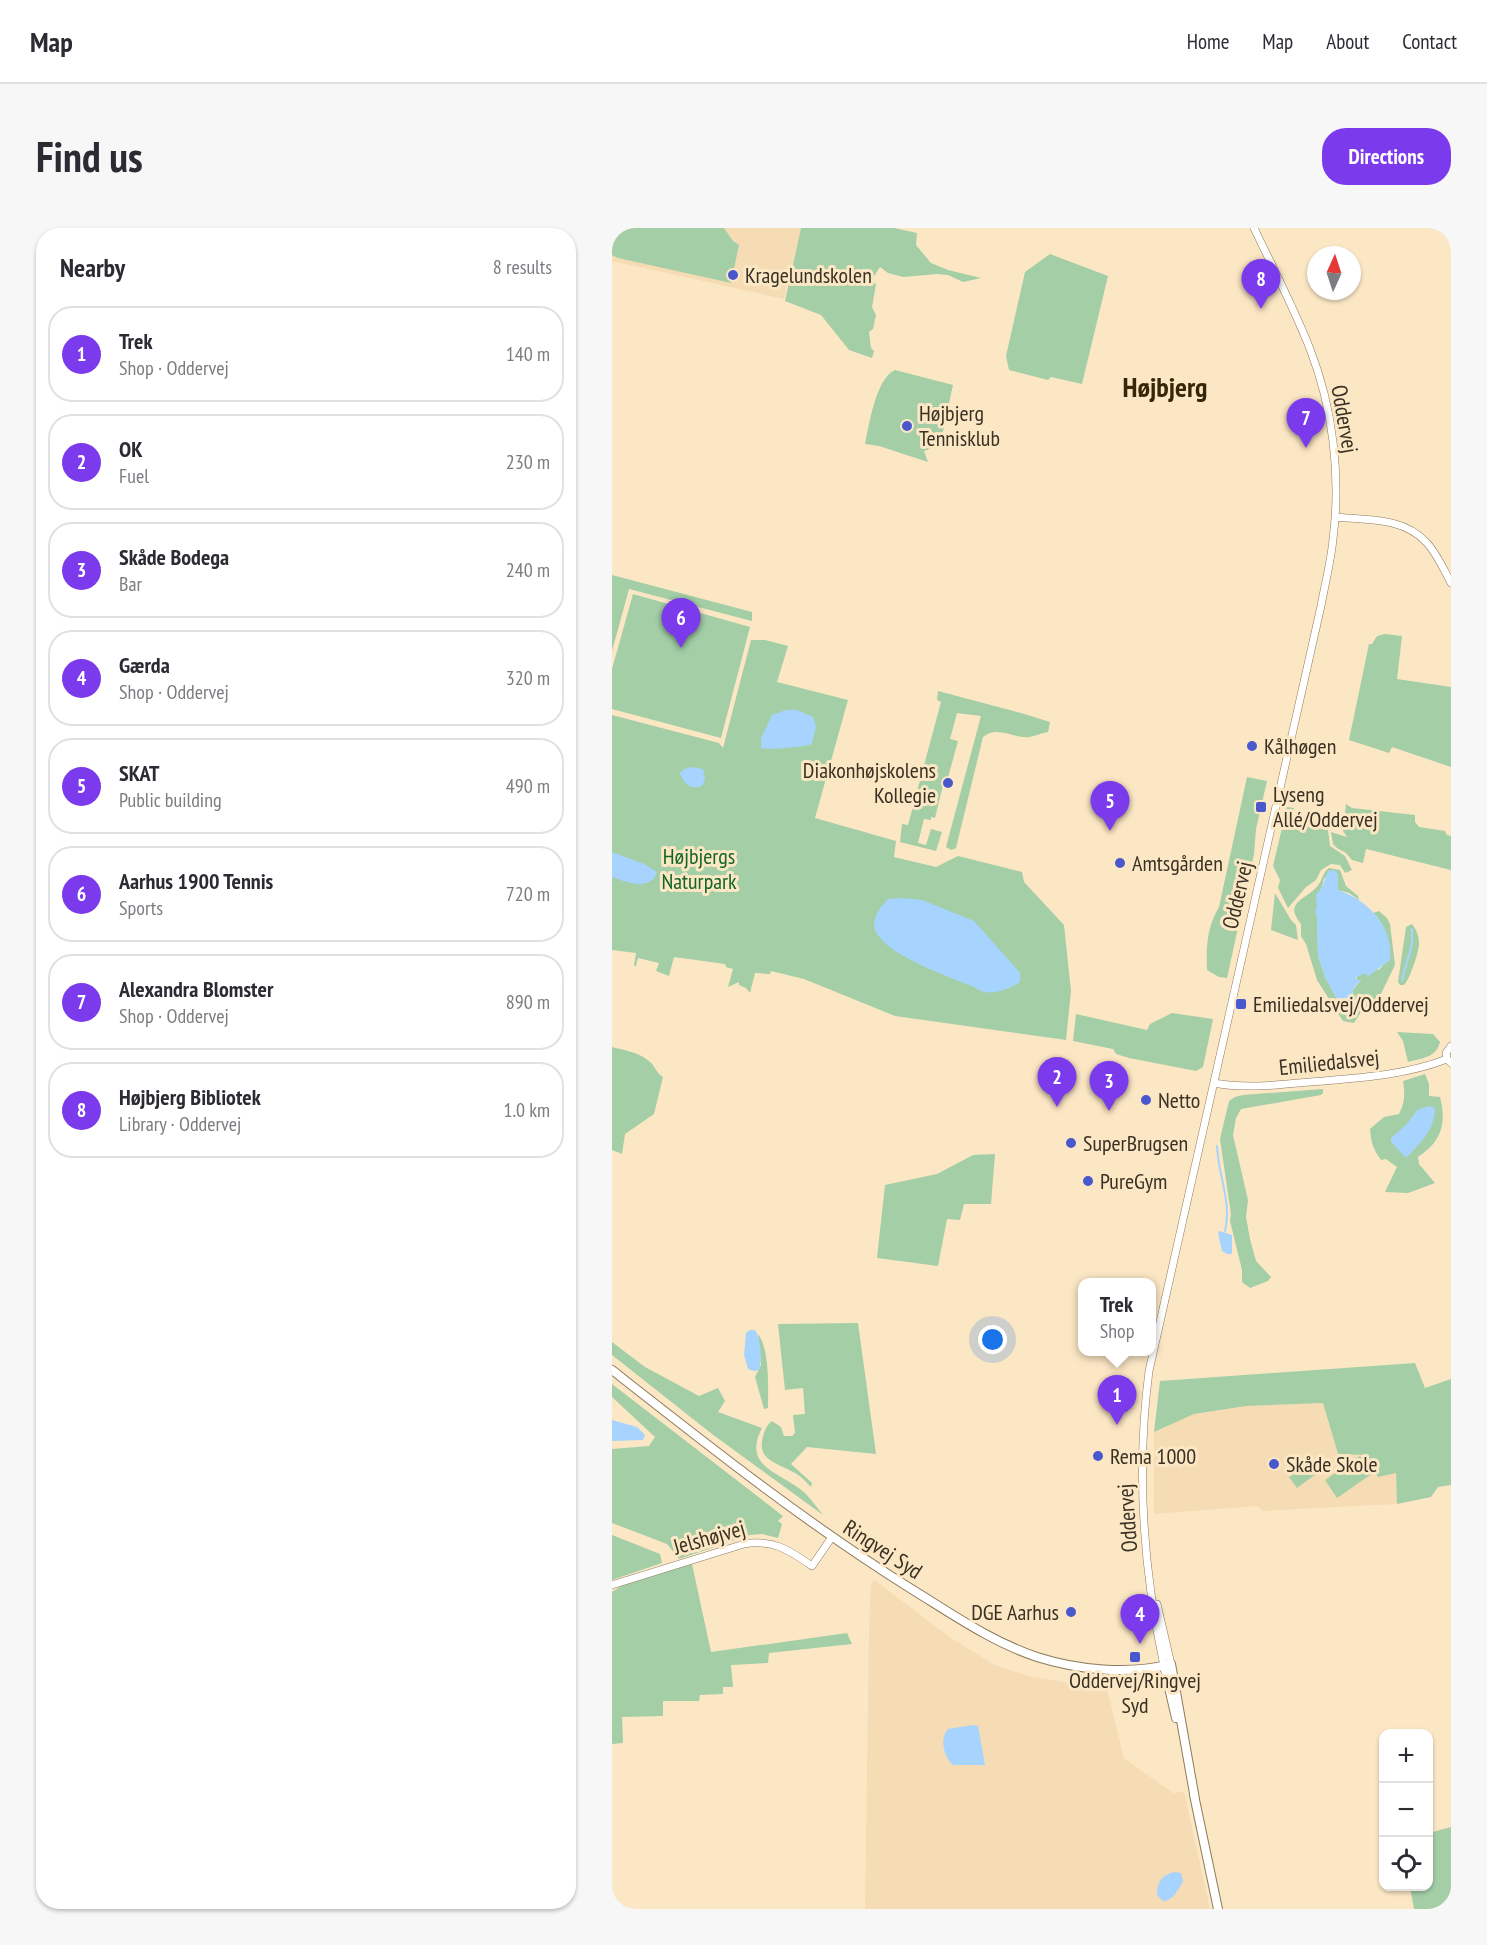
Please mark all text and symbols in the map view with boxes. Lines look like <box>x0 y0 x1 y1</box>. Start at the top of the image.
text: Map <box>30 23 73 60</box>
text: Home <box>1187 28 1229 55</box>
text: Map <box>1262 28 1293 55</box>
text: About <box>1326 28 1369 55</box>
text: Contact <box>1402 28 1457 55</box>
button: Directions <box>1322 128 1451 185</box>
text: Find us <box>36 129 143 184</box>
north arrow <box>1307 246 1361 300</box>
text: Nearby <box>60 251 125 284</box>
text: 8 results <box>493 254 552 280</box>
pin: 8 <box>1242 260 1280 309</box>
place label: Kragelundskolen <box>745 261 872 289</box>
marker: Kragelundskolen <box>726 268 740 282</box>
text: Trek <box>119 327 152 355</box>
text: 1 <box>77 341 86 367</box>
text: 140 m <box>506 341 550 367</box>
text: Shop · Oddervej <box>119 355 229 381</box>
district label: Højbjerg <box>1122 368 1208 405</box>
street label: Oddervej <box>1325 383 1365 455</box>
pin: 7 <box>1286 398 1326 448</box>
place label: Højbjerg Tennisklub <box>919 399 1000 452</box>
marker: Højbjerg Tennisklub <box>900 419 914 433</box>
text: OK <box>119 435 143 463</box>
text: 2 <box>77 449 86 475</box>
text: 230 m <box>506 449 550 475</box>
text: Fuel <box>119 463 149 489</box>
text: Skåde Bodega <box>119 543 229 571</box>
text: 3 <box>77 557 86 583</box>
text: 240 m <box>506 557 550 583</box>
text: Bar <box>119 571 142 597</box>
pin: 6 <box>662 598 700 648</box>
text: Gærda <box>119 651 170 679</box>
text: 4 <box>77 665 86 691</box>
text: 320 m <box>506 665 550 691</box>
text: Shop · Oddervej <box>119 679 229 705</box>
place label: Kålhøgen <box>1264 732 1336 760</box>
marker: Kålhøgen <box>1245 739 1259 753</box>
place label: Diakonhøjskolens Kollegie <box>803 756 936 809</box>
text: SKAT <box>119 759 160 787</box>
text: 5 <box>77 773 86 799</box>
text: 490 m <box>506 773 550 799</box>
marker: Diakonhøjskolens Kollegie <box>941 776 955 790</box>
place label: Lyseng Allé/Oddervej <box>1273 780 1378 833</box>
pin: 5 <box>1090 782 1130 831</box>
text: Public building <box>119 787 222 813</box>
marker: Lyseng Allé/Oddervej <box>1254 800 1268 814</box>
park label: Højbjergs Naturpark <box>661 842 737 895</box>
place label: Amtsgården <box>1132 849 1223 877</box>
marker: Amtsgården <box>1113 856 1127 870</box>
street label: Oddervej <box>1216 858 1258 932</box>
text: Aarhus 1900 Tennis <box>119 867 273 895</box>
text: 6 <box>77 881 86 907</box>
text: 720 m <box>506 881 550 907</box>
text: Sports <box>119 895 163 921</box>
text: Alexandra Blomster <box>119 975 273 1003</box>
text: 7 <box>77 989 86 1015</box>
text: 890 m <box>506 989 550 1015</box>
place label: Emiliedalsvej/Oddervej <box>1253 990 1429 1018</box>
marker: Emiliedalsvej/Oddervej <box>1234 997 1248 1011</box>
text: Shop · Oddervej <box>119 1003 229 1029</box>
street label: Emiliedalsvej <box>1277 1043 1381 1081</box>
pin: 2 <box>1038 1058 1076 1107</box>
pin: 3 <box>1090 1062 1128 1111</box>
text: Højbjerg Bibliotek <box>119 1083 261 1111</box>
place label: Netto <box>1158 1086 1200 1114</box>
marker: Netto <box>1139 1093 1153 1107</box>
text: 8 <box>77 1097 86 1123</box>
text: 1.0 km <box>503 1097 550 1123</box>
text: Library · Oddervej <box>119 1111 241 1137</box>
place label: SuperBrugsen <box>1083 1129 1188 1157</box>
marker: SuperBrugsen <box>1064 1136 1078 1150</box>
place label: PureGym <box>1100 1167 1167 1195</box>
marker: PureGym <box>1081 1174 1095 1188</box>
popup <box>1078 1278 1156 1356</box>
text: Trek <box>1100 1290 1133 1318</box>
text: Shop <box>1100 1318 1134 1344</box>
your location <box>978 1325 1007 1354</box>
pin: 1 <box>1098 1376 1136 1425</box>
place label: Rema 1000 <box>1110 1442 1196 1470</box>
marker: Rema 1000 <box>1091 1449 1105 1463</box>
place label: Skåde Skole <box>1286 1450 1377 1478</box>
marker: Skåde Skole <box>1267 1457 1281 1471</box>
street label: Oddervej <box>1111 1483 1143 1553</box>
street label: Jelshøjvej <box>669 1513 748 1561</box>
street label: Ringvej Syd <box>838 1513 928 1585</box>
pin: 4 <box>1120 1594 1160 1644</box>
place label: DGE Aarhus <box>971 1598 1059 1626</box>
marker: DGE Aarhus <box>1064 1605 1078 1619</box>
marker: Oddervej/Ringvej Syd <box>1128 1650 1142 1664</box>
place label: Oddervej/Ringvej Syd <box>1069 1666 1201 1719</box>
map controls <box>1379 1729 1433 1891</box>
button: + <box>1379 1729 1433 1783</box>
button: − <box>1379 1783 1433 1837</box>
button: locate <box>1379 1837 1433 1891</box>

